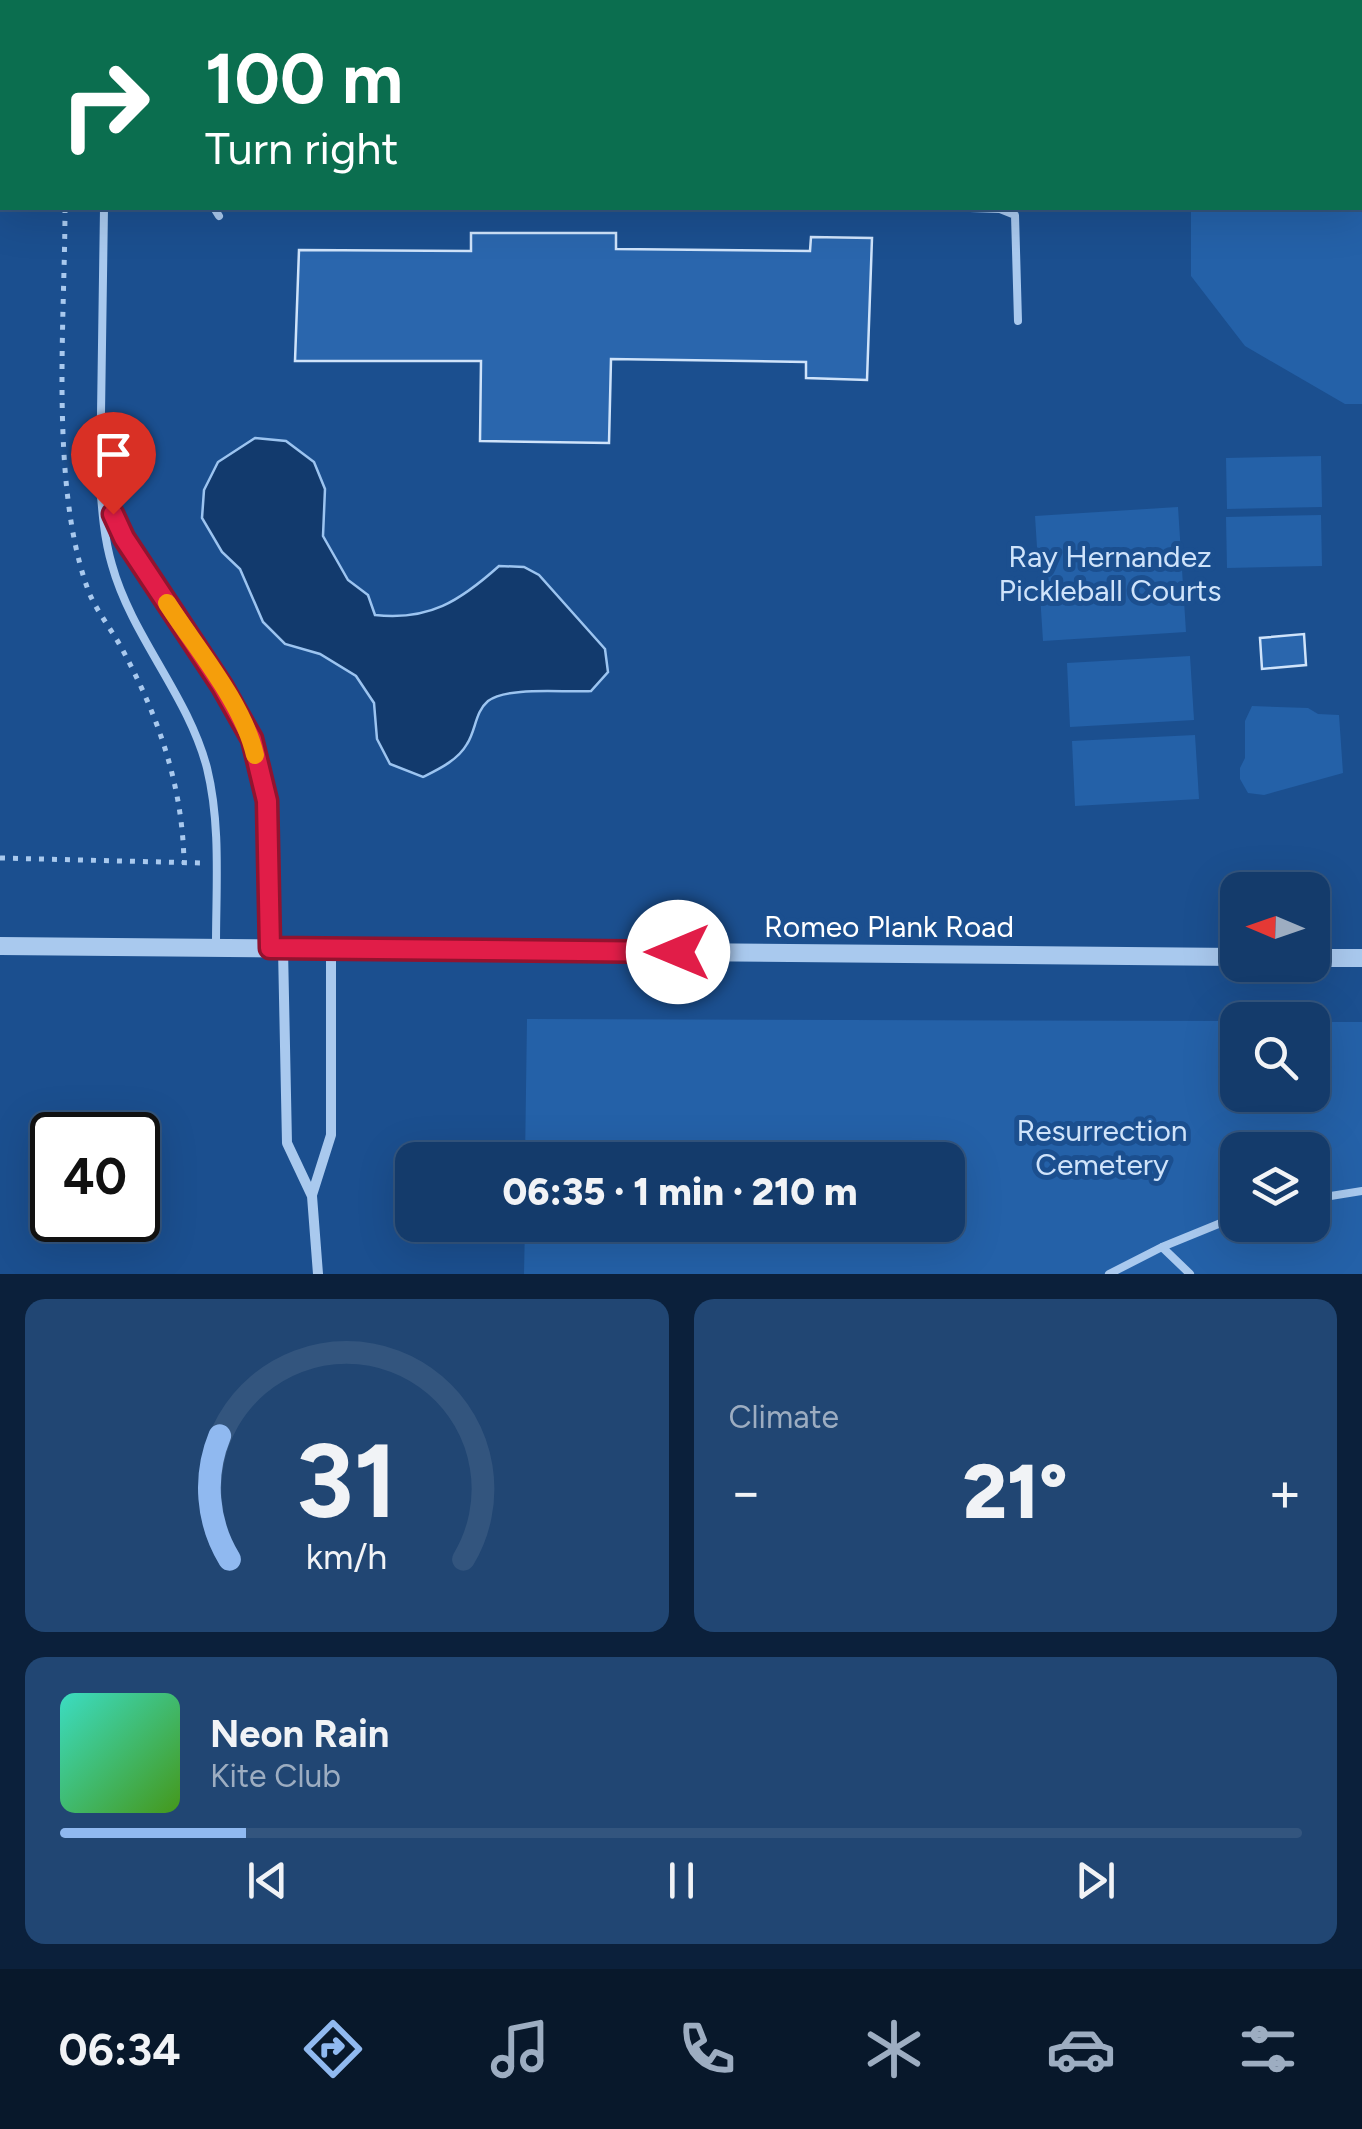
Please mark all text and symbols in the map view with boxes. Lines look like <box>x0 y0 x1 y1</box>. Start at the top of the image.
text: 100 m <box>205 36 403 121</box>
icon: right <box>40 40 170 170</box>
text: Turn right <box>205 121 398 175</box>
pin <box>71 412 156 515</box>
icon: arrive <box>86 427 141 482</box>
park label: Ray Hernandez Pickleball Courts <box>999 538 1221 609</box>
north arrow <box>1220 872 1330 982</box>
map controls <box>1220 872 1330 1242</box>
position arrow <box>626 900 730 1004</box>
street label: Romeo Plank Road <box>764 908 1014 945</box>
button: search <box>1220 1002 1330 1112</box>
speed limit sign: 40 <box>30 1112 160 1242</box>
park label: Resurrection Cemetery <box>1016 1112 1188 1183</box>
button: layers <box>1220 1132 1330 1242</box>
text: 06:35 · 1 min · 210 m <box>503 1169 857 1215</box>
text: Climate <box>729 1398 839 1436</box>
text: 31 <box>296 1418 398 1543</box>
text: 21° <box>963 1447 1068 1537</box>
text: − <box>729 1459 763 1525</box>
text: + <box>1268 1459 1302 1525</box>
text: km/h <box>306 1535 388 1578</box>
text: Neon Rain <box>210 1711 389 1757</box>
text: Kite Club <box>210 1757 341 1795</box>
icon: previous <box>240 1853 295 1908</box>
icon: pause <box>654 1853 709 1908</box>
icon: next <box>1068 1853 1123 1908</box>
icon: directions <box>298 2014 368 2084</box>
icon: music <box>485 2014 555 2084</box>
icon: phone <box>672 2014 742 2084</box>
icon: climate <box>859 2014 929 2084</box>
icon: car <box>1046 2014 1116 2084</box>
icon: filters <box>1233 2014 1303 2084</box>
text: 06:34 <box>59 2022 181 2076</box>

